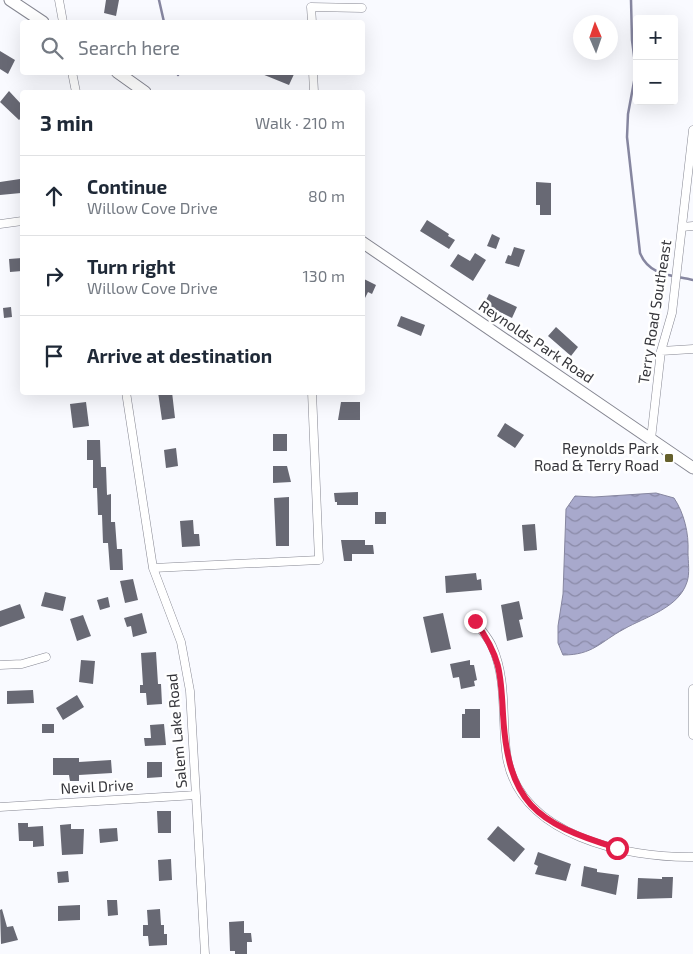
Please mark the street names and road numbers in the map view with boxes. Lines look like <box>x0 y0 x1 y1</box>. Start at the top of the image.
street label: Terry Road Southeast <box>634 238 674 385</box>
street label: Reynolds Park Road <box>476 296 597 386</box>
street label: Salem Lake Road <box>162 673 190 789</box>
street label: Nevil Drive <box>60 775 134 797</box>

